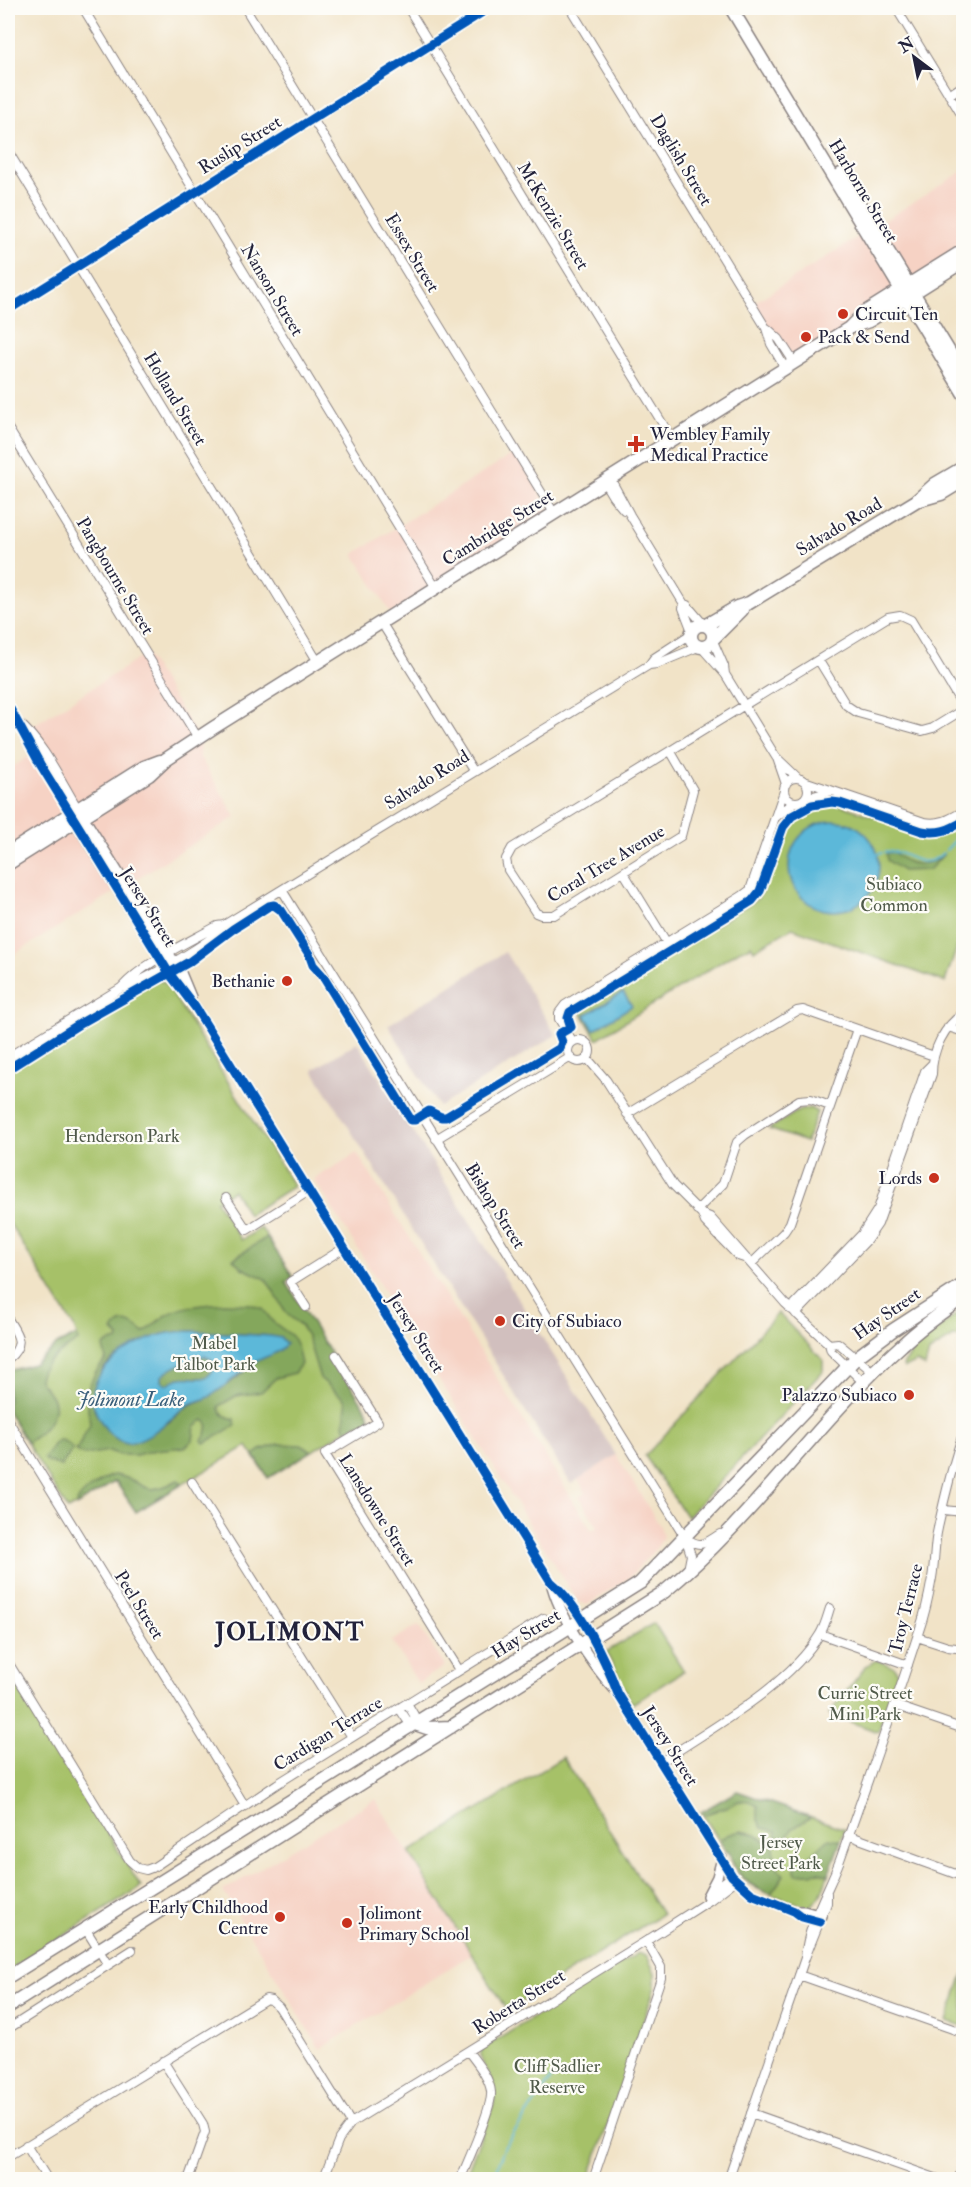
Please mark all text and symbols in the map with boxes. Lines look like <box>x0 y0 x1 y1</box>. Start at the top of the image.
north arrow <box>884 27 944 87</box>
text: N <box>894 32 919 58</box>
street label: Ruslip Street <box>194 110 286 180</box>
street label: Daglish Street <box>645 110 717 210</box>
street label: Harborne Street <box>823 135 903 247</box>
street label: McKenzie Street <box>512 158 594 274</box>
street label: Essex Street <box>379 209 445 297</box>
street label: Nanson Street <box>235 240 309 340</box>
place label: Circuit Ten <box>855 303 938 326</box>
marker: Circuit Ten <box>836 307 850 321</box>
place label: Pack & Send <box>818 326 910 349</box>
marker: Pack & Send <box>799 330 813 344</box>
street label: Holland Street <box>138 348 212 450</box>
place label: Wembley Family Medical Practice <box>649 423 771 467</box>
marker: Wembley Family Medical Practice <box>627 435 645 453</box>
street label: Cambridge Street <box>438 485 558 571</box>
street label: Salvado Road <box>792 492 886 562</box>
street label: Pangbourne Street <box>71 513 159 639</box>
street label: Salvado Road <box>380 745 474 815</box>
street label: Coral Tree Avenue <box>543 820 669 908</box>
street label: Jersey Street <box>114 862 182 951</box>
park label: Subiaco Common <box>860 873 928 917</box>
place label: Bethanie <box>211 970 275 993</box>
marker: Bethanie <box>280 974 294 988</box>
park label: Henderson Park <box>64 1125 180 1148</box>
street label: Bishop Street <box>460 1159 531 1253</box>
place label: Lords <box>879 1167 922 1190</box>
marker: Lords <box>927 1171 941 1185</box>
street label: Hay Street <box>849 1282 925 1346</box>
street label: Jersey Street <box>382 1288 450 1377</box>
place label: City of Subiaco <box>512 1310 622 1333</box>
marker: City of Subiaco <box>493 1314 507 1328</box>
park label: Mabel Talbot Park <box>172 1332 256 1376</box>
place label: Palazzo Subiaco <box>782 1384 897 1407</box>
water label: Jolimont Lake <box>76 1387 185 1412</box>
marker: Palazzo Subiaco <box>902 1388 916 1402</box>
street label: Lansdowne Street <box>333 1449 421 1571</box>
street label: Troy Terrace <box>884 1561 928 1657</box>
street label: Peel Street <box>109 1566 169 1644</box>
street label: Hay Street <box>487 1604 565 1664</box>
district label: JOLIMONT <box>214 1617 365 1648</box>
park label: Currie Street Mini Park <box>817 1682 913 1726</box>
street label: Cardigan Terrace <box>269 1691 387 1777</box>
street label: Jersey Street <box>636 1701 704 1790</box>
park label: Jersey Street Park <box>741 1831 821 1875</box>
place label: Early Childhood Centre <box>148 1896 268 1940</box>
place label: Jolimont Primary School <box>358 1902 470 1946</box>
marker: Early Childhood Centre <box>273 1910 287 1924</box>
marker: Jolimont Primary School <box>340 1916 354 1930</box>
street label: Roberta Street <box>468 1964 570 2040</box>
park label: Cliff Sadlier Reserve <box>514 2055 601 2099</box>

